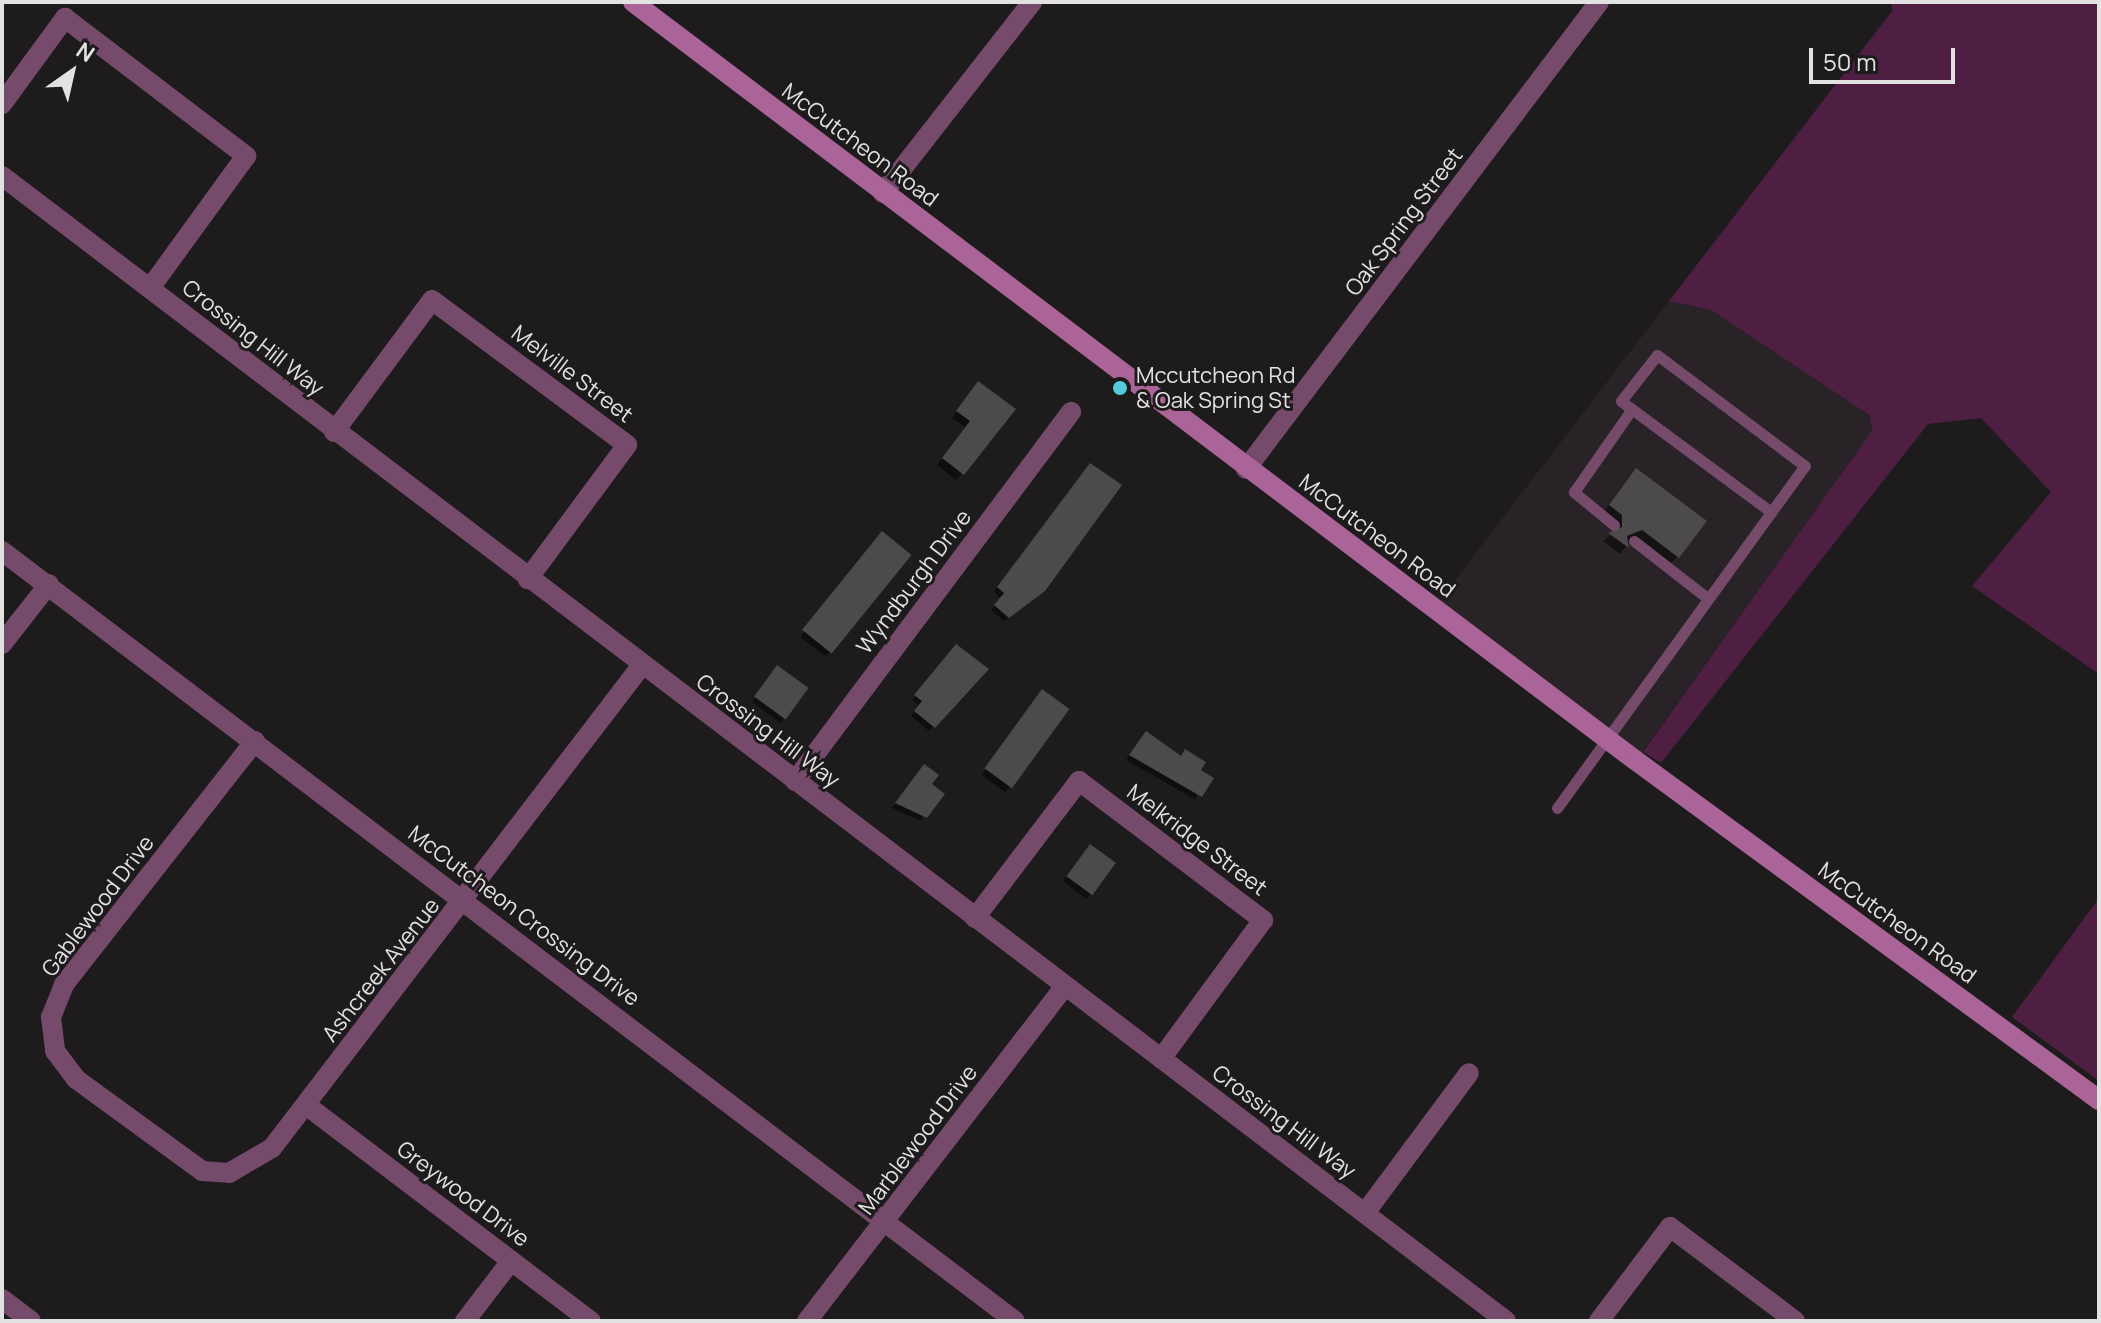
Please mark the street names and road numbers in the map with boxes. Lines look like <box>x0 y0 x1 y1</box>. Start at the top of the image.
street label: McCutcheon Road <box>777 78 943 212</box>
street label: Oak Spring Street <box>1340 143 1468 301</box>
street label: Crossing Hill Way <box>177 274 329 402</box>
street label: Melville Street <box>506 320 638 428</box>
street label: McCutcheon Road <box>1294 469 1460 603</box>
street label: Wyndburgh Drive <box>851 505 977 659</box>
street label: Crossing Hill Way <box>691 668 845 794</box>
street label: Melkridge Street <box>1122 779 1272 901</box>
street label: McCutcheon Crossing Drive <box>403 820 645 1012</box>
street label: Gablewood Drive <box>36 830 160 982</box>
street label: McCutcheon Road <box>1813 857 1981 989</box>
street label: Ashcreek Avenue <box>317 893 445 1047</box>
street label: Crossing Hill Way <box>1207 1059 1361 1185</box>
street label: Marblewood Drive <box>853 1060 983 1220</box>
street label: Greywood Drive <box>392 1136 534 1252</box>

